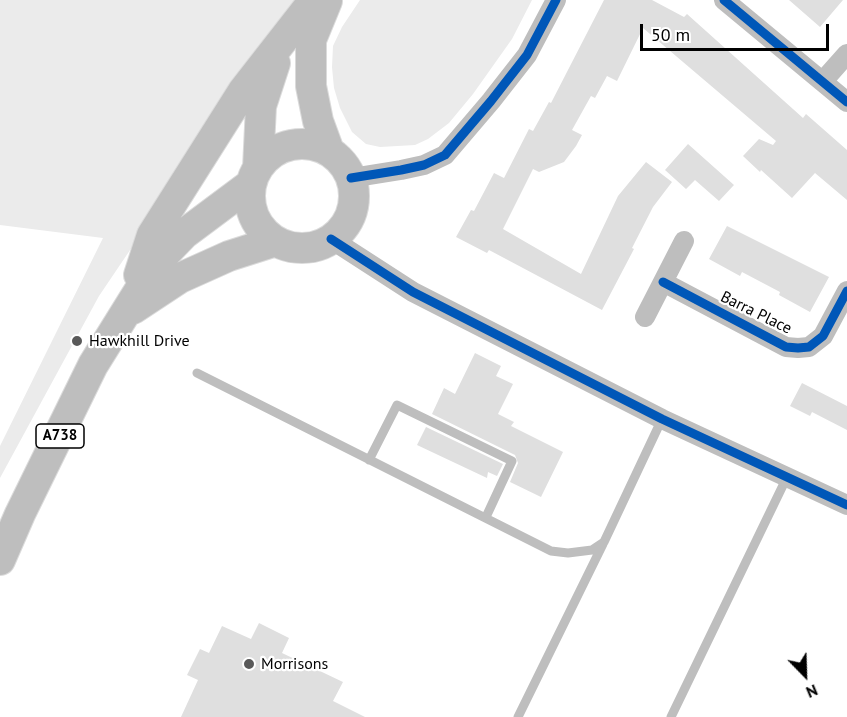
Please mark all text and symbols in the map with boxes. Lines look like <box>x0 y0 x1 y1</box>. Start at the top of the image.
scale bar <box>643 12 832 50</box>
text: 50 m <box>651 23 690 46</box>
street label: Barra Place <box>717 288 795 338</box>
place label: Hawkhill Drive <box>89 331 190 351</box>
marker: Hawkhill Drive <box>70 334 84 348</box>
road number: A738 <box>36 424 84 448</box>
north arrow <box>775 645 835 705</box>
place label: Morrisons <box>261 654 328 674</box>
marker: Morrisons <box>242 657 256 671</box>
text: N <box>803 680 821 703</box>

